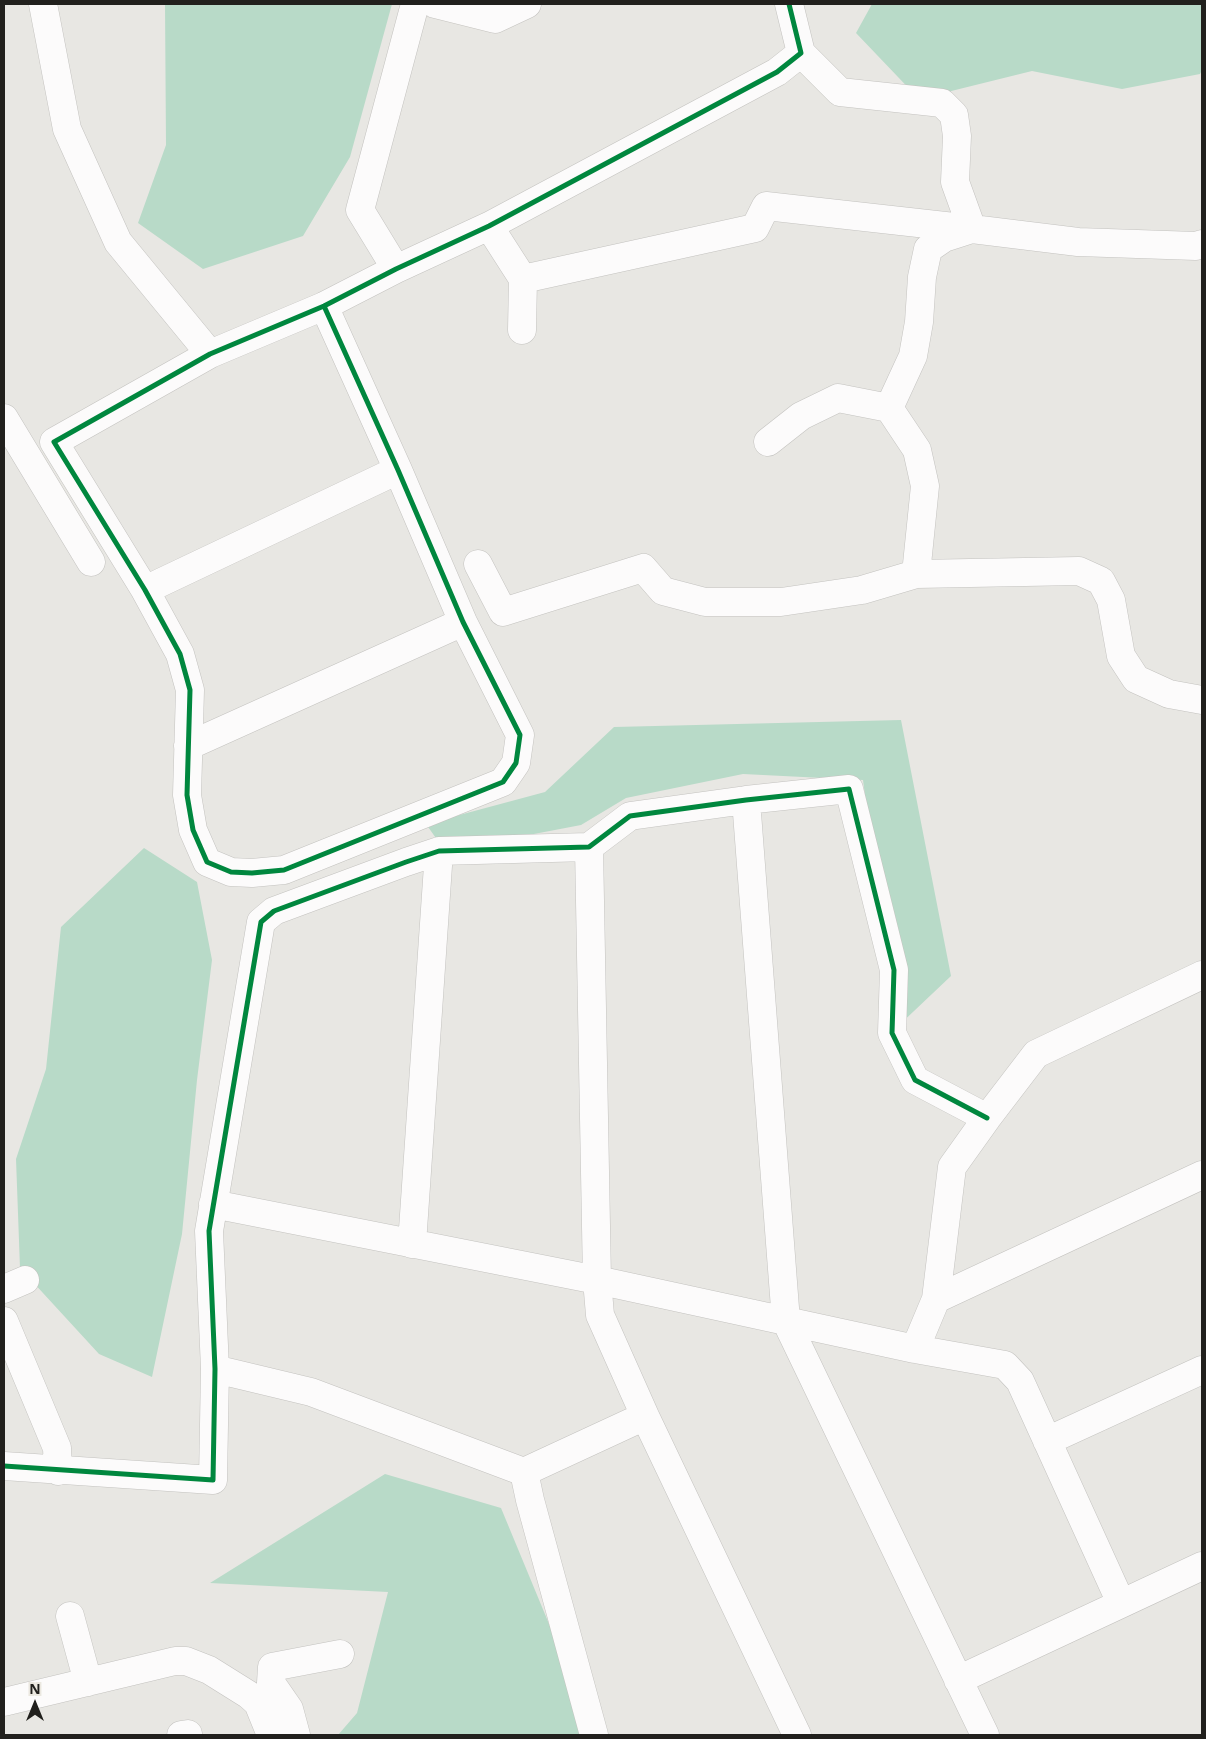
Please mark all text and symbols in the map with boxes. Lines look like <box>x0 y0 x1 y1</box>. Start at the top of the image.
north arrow <box>10 1679 60 1729</box>
text: N <box>29 1679 41 1698</box>

